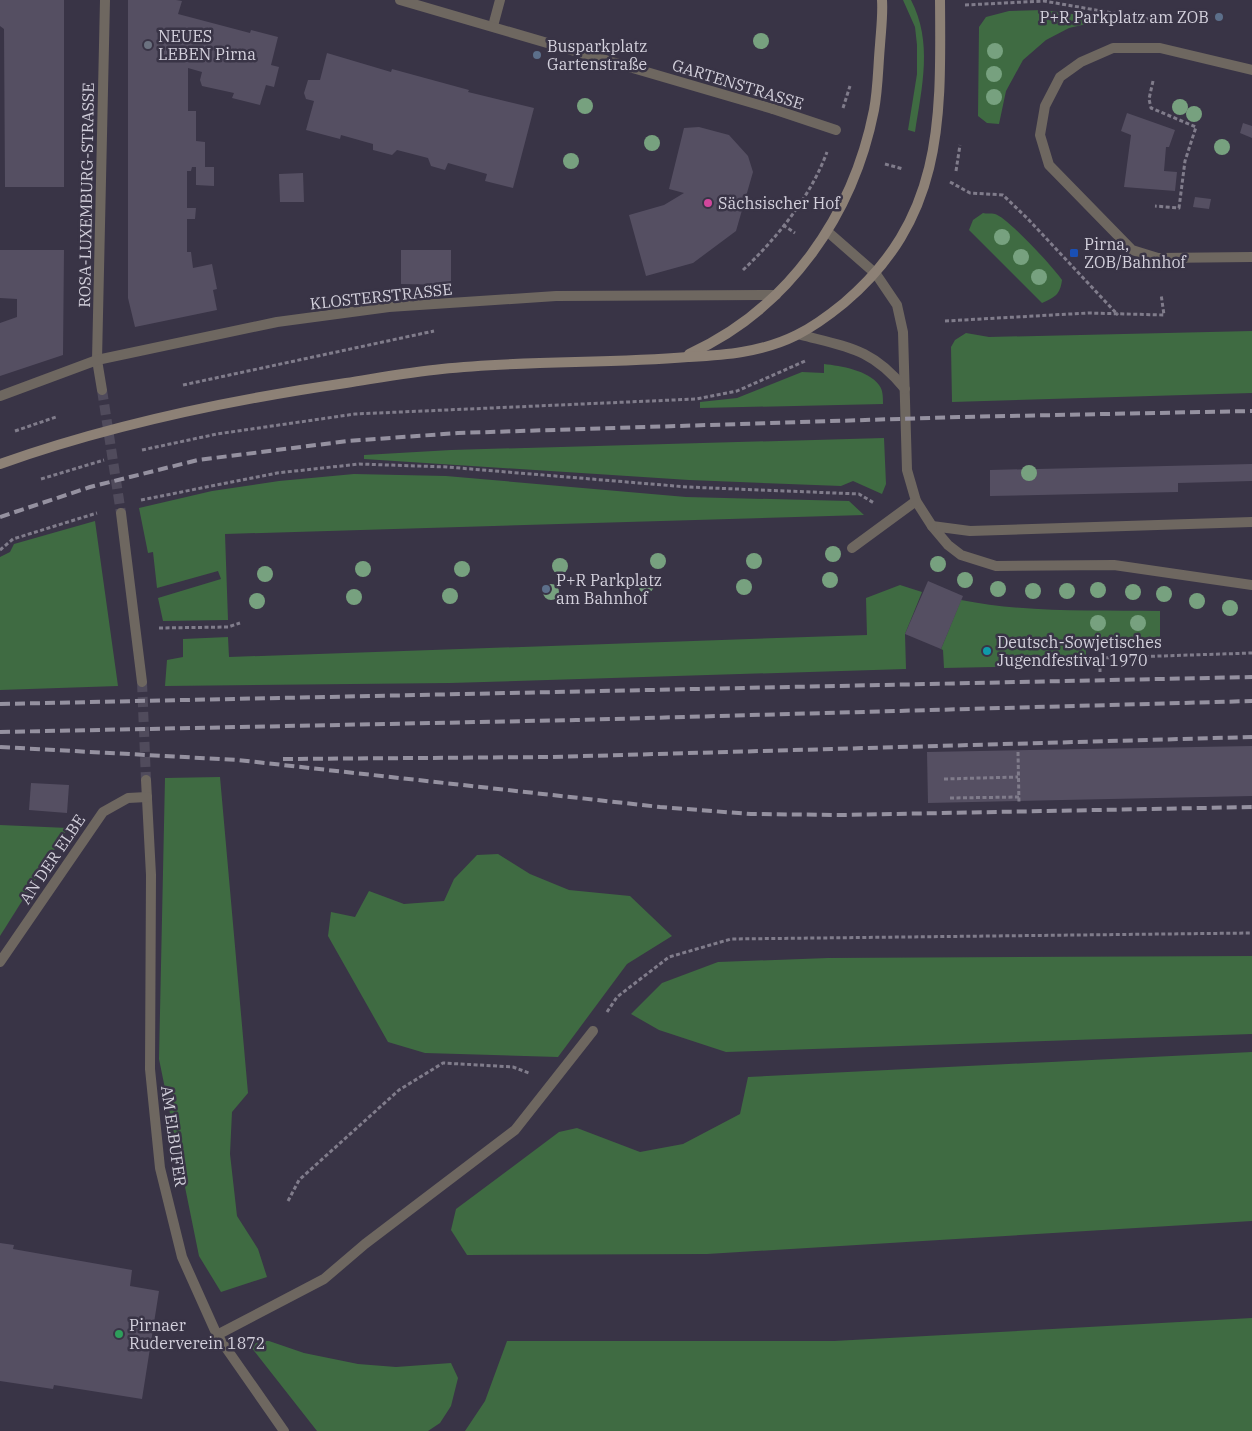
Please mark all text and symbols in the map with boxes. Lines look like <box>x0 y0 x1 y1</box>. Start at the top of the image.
place label: P+R Parkplatz am ZOB <box>1040 7 1209 27</box>
marker: P+R Parkplatz am ZOB <box>1213 11 1225 23</box>
place label: NEUES LEBEN Pirna <box>158 26 256 64</box>
place label: Busparkplatz Gartenstraße <box>547 36 647 74</box>
marker: NEUES LEBEN Pirna <box>142 39 154 51</box>
marker: Busparkplatz Gartenstraße <box>531 49 543 61</box>
street label: GARTENSTRASSE <box>670 55 806 113</box>
street label: ROSA-LUXEMBURG-STRASSE <box>74 82 98 308</box>
place label: Sächsischer Hof <box>718 193 841 213</box>
marker: Sächsischer Hof <box>702 197 714 209</box>
place label: Pirna, ZOB/Bahnhof <box>1084 234 1187 272</box>
marker: Pirna, ZOB/Bahnhof <box>1068 247 1080 259</box>
street label: KLOSTERSTRASSE <box>309 279 453 313</box>
place label: P+R Parkplatz am Bahnhof <box>556 570 662 608</box>
marker: P+R Parkplatz am Bahnhof <box>540 583 552 595</box>
place label: Deutsch-Sowjetisches Jugendfestival 1970 <box>997 632 1162 670</box>
marker: Deutsch-Sowjetisches Jugendfestival 1970 <box>981 645 993 657</box>
street label: AN DER ELBE <box>15 810 89 908</box>
street label: AM ELBUFER <box>157 1084 191 1188</box>
place label: Pirnaer Ruderverein 1872 <box>129 1315 265 1353</box>
marker: Pirnaer Ruderverein 1872 <box>113 1328 125 1340</box>

